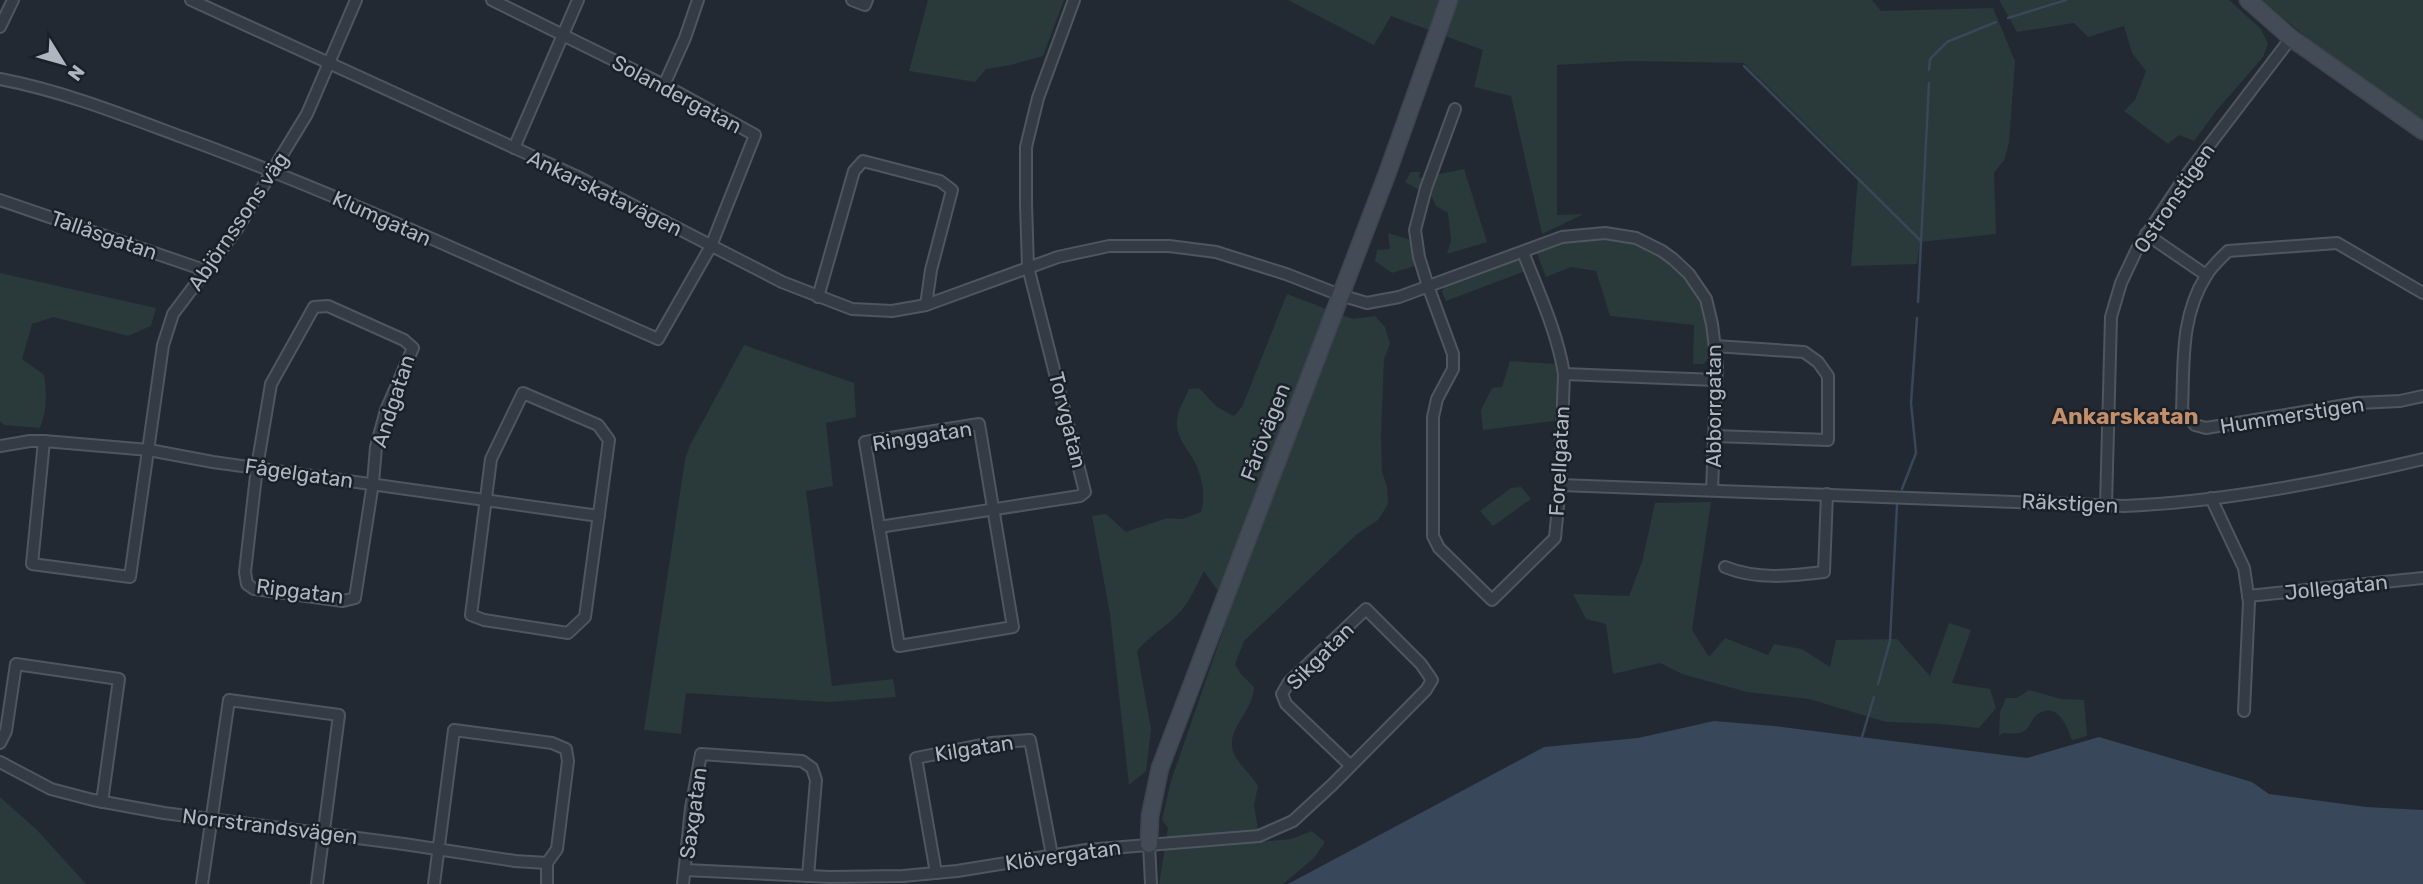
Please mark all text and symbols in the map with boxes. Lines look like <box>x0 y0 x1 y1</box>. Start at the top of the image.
north arrow <box>28 28 98 98</box>
street label: Solandergatan <box>608 49 746 139</box>
text: N <box>63 61 89 85</box>
street label: Ostronstigen <box>2128 138 2220 258</box>
street label: Ankarskatavägen <box>523 145 687 241</box>
street label: Abjörnssons väg <box>182 147 294 295</box>
street label: Klumgatan <box>329 185 435 251</box>
street label: Tallåsgatan <box>48 205 160 265</box>
street label: Abborrgatan <box>1701 344 1726 468</box>
street label: Andgatan <box>366 352 420 450</box>
street label: Torvgatan <box>1044 369 1092 471</box>
street label: Fårövägen <box>1235 380 1295 484</box>
street label: Hummerstigen <box>2218 391 2366 439</box>
district label: Ankarskatan <box>2052 402 2198 430</box>
street label: Forellgatan <box>1544 405 1574 517</box>
street label: Ringgatan <box>870 416 974 456</box>
street label: Fågelgatan <box>243 453 355 493</box>
street label: Räkstigen <box>2021 488 2119 518</box>
street label: Jollegatan <box>2283 569 2389 605</box>
street label: Ripgatan <box>255 573 345 609</box>
street label: Sikgatan <box>1281 617 1359 695</box>
street label: Kilgatan <box>933 729 1015 767</box>
street label: Saxgatan <box>674 766 712 860</box>
street label: Norrstrandsvägen <box>181 803 359 849</box>
street label: Klövergatan <box>1003 834 1123 876</box>

